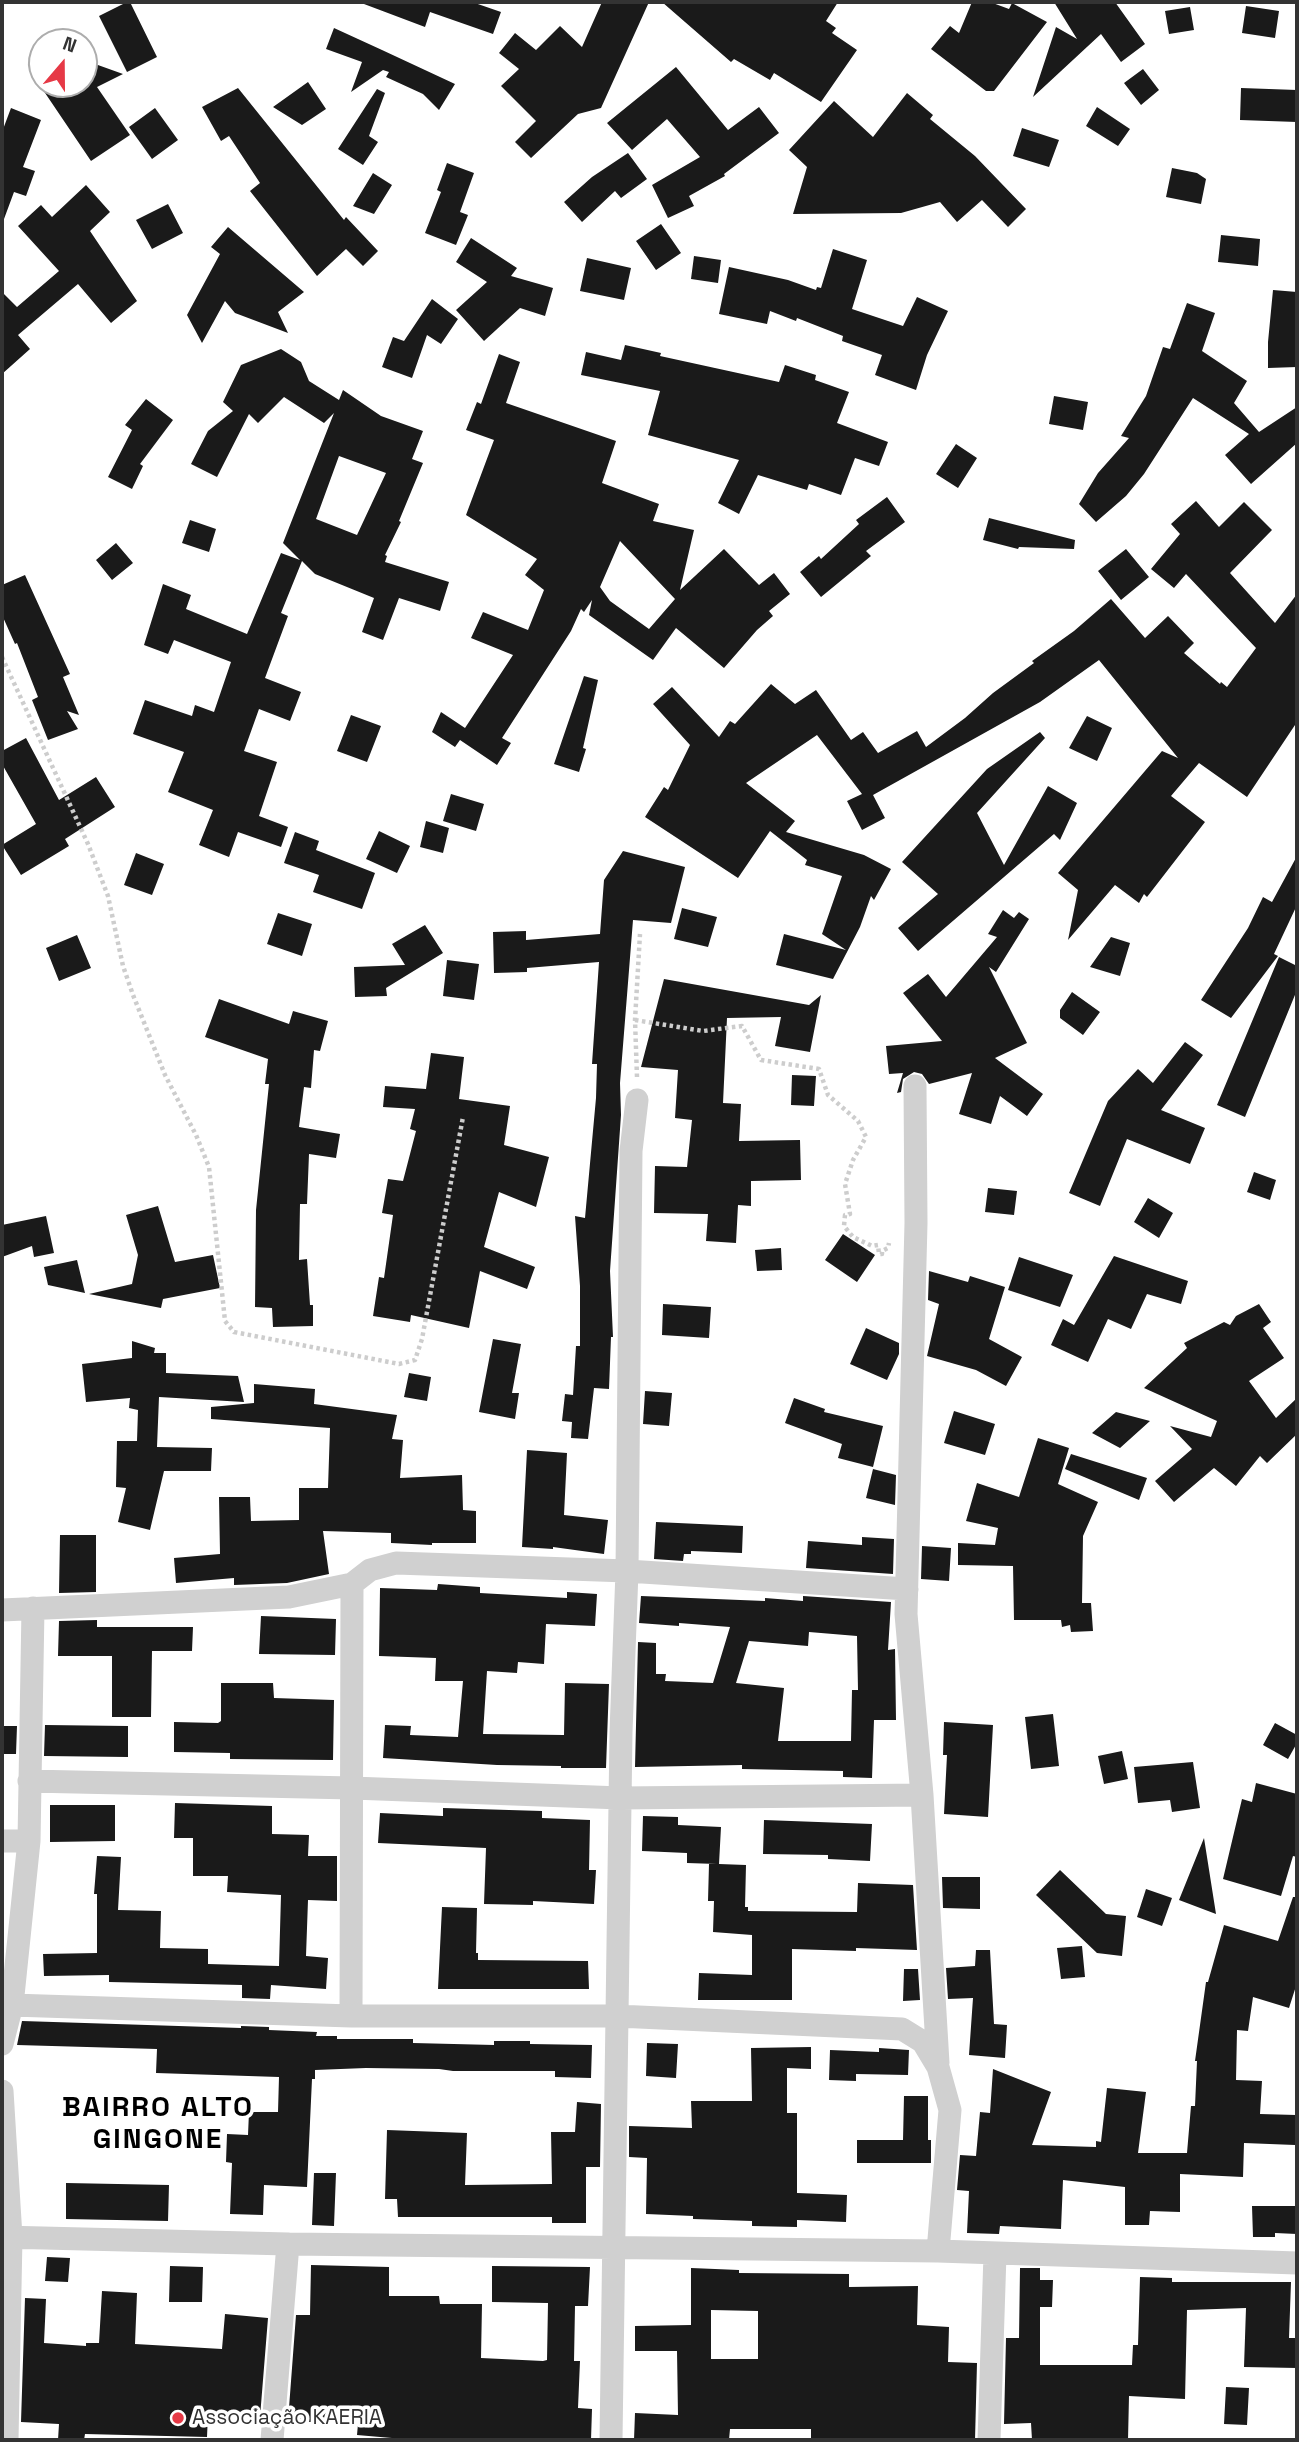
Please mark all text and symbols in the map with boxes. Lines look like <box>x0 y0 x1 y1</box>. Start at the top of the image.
north arrow <box>28 28 98 98</box>
text: N <box>59 31 80 59</box>
district label: BAIRRO ALTO GINGONE <box>63 2091 253 2157</box>
place label: Associação KAERIA <box>192 2405 382 2431</box>
marker: Associação KAERIA <box>170 2410 186 2426</box>

